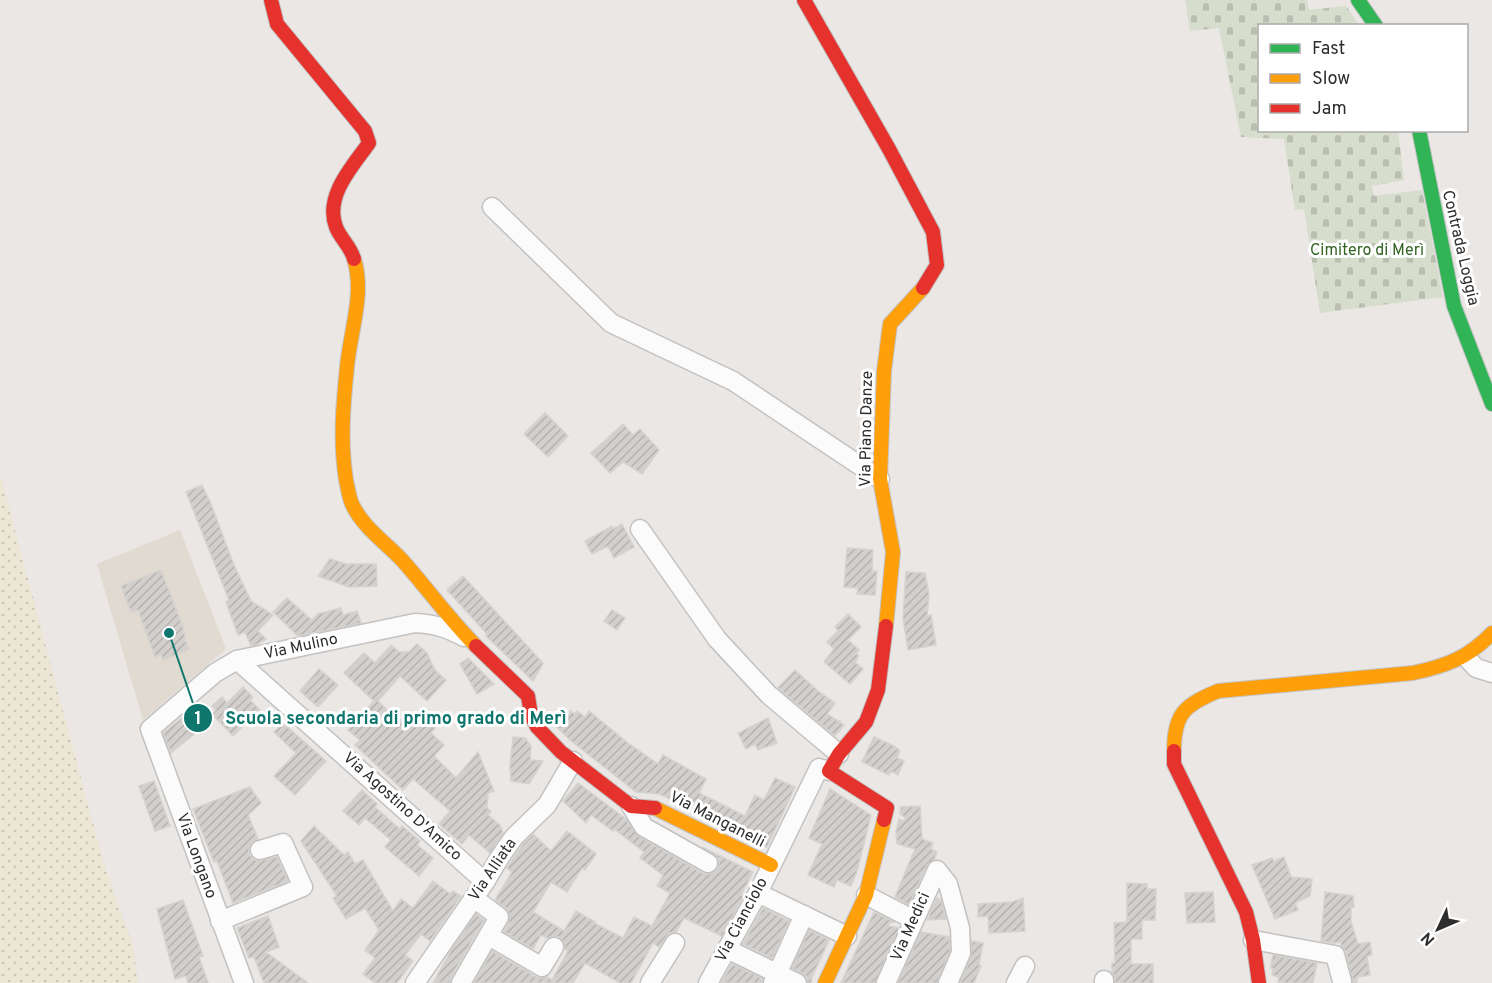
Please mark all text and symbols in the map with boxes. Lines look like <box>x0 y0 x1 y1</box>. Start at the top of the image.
legend <box>1258 24 1468 132</box>
text: Fast <box>1312 38 1345 61</box>
text: Slow <box>1312 68 1350 91</box>
text: Jam <box>1312 98 1347 121</box>
street label: Contrada Loggia <box>1437 188 1483 308</box>
park label: Cimitero di Merì <box>1310 241 1424 261</box>
street label: Via Piano Danze <box>856 371 878 487</box>
street label: Via Mulino <box>262 629 340 665</box>
callout: Scuola secondaria di primo grado di Merì <box>183 700 578 736</box>
text: 1 <box>194 708 202 731</box>
text: Scuola secondaria di primo grado di Merì <box>225 708 567 731</box>
street label: Via Agostino D'Amico <box>338 748 466 866</box>
street label: Via Manganelli <box>666 787 768 853</box>
street label: Via Longano <box>171 810 221 902</box>
street label: Via Alliata <box>465 835 521 905</box>
street label: Via Cianciolo <box>711 874 773 966</box>
street label: Via Medici <box>887 889 935 965</box>
north arrow <box>1408 899 1468 959</box>
text: N <box>1417 927 1440 949</box>

